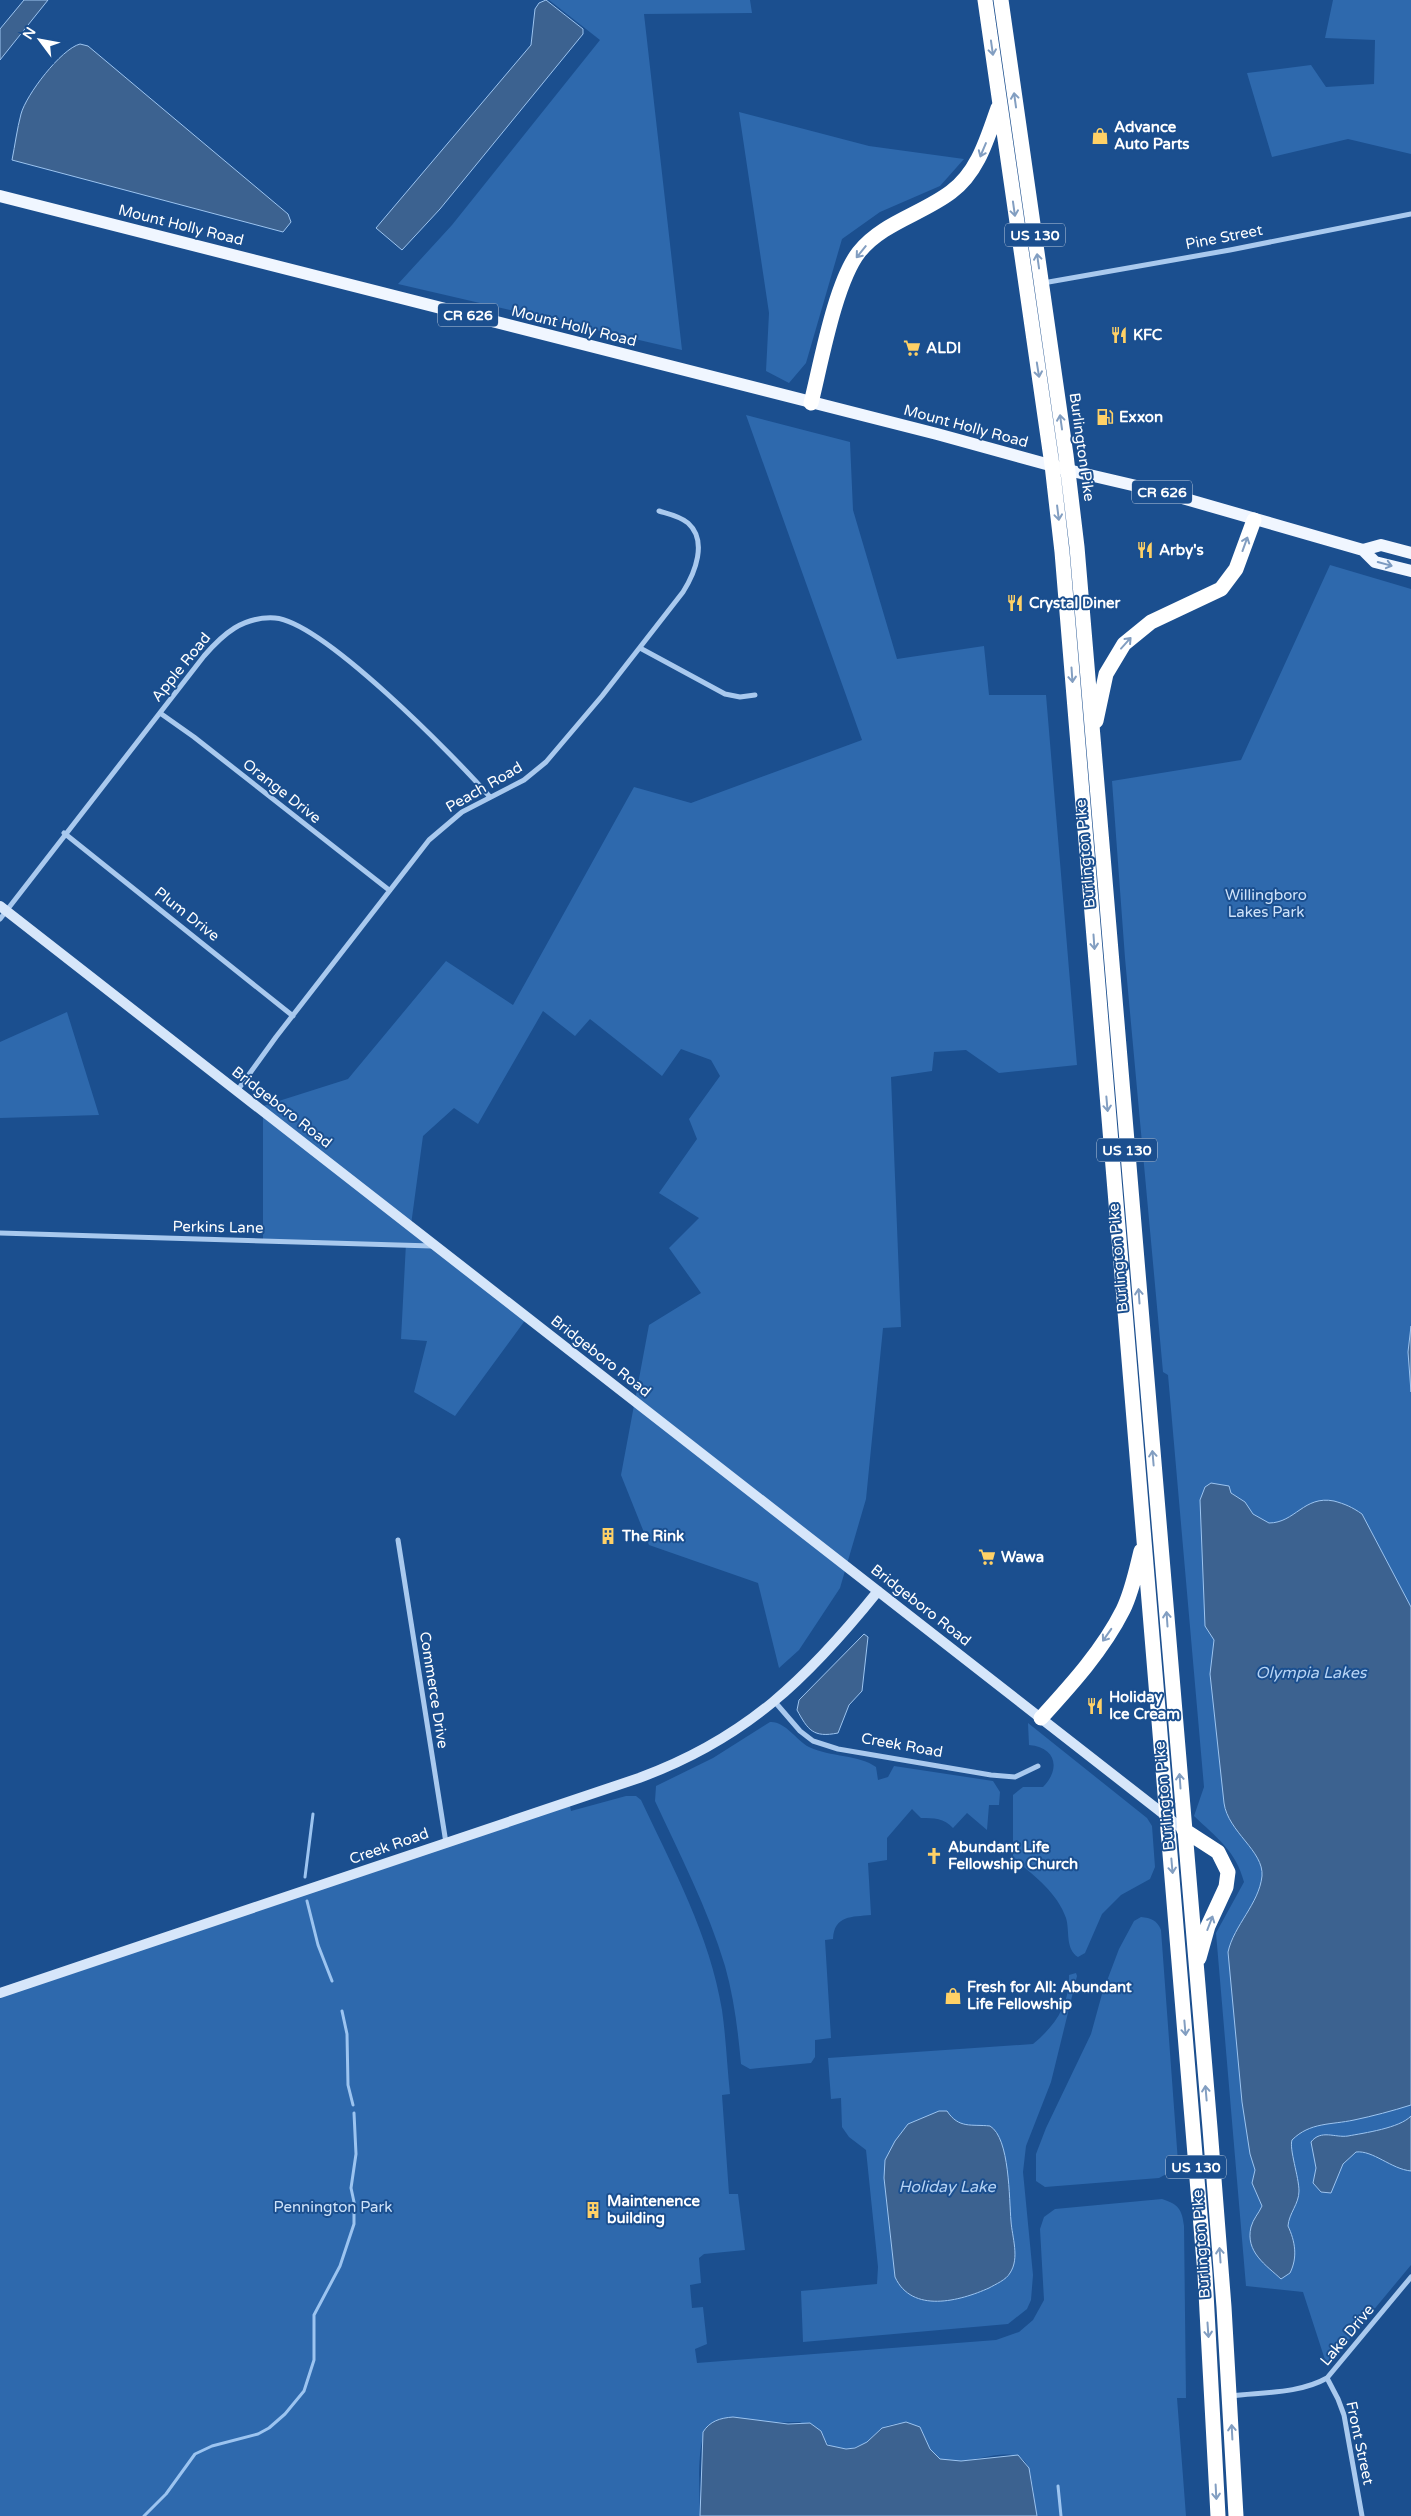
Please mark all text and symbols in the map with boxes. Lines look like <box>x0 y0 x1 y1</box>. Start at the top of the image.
north arrow <box>15 15 65 65</box>
text: N <box>19 24 40 43</box>
one-way arrow <box>987 40 997 56</box>
one-way arrow <box>1010 92 1020 108</box>
place label: Advance Auto Parts <box>1114 118 1190 153</box>
shop icon: Advance Auto Parts <box>1090 126 1110 146</box>
one-way arrow <box>977 142 987 157</box>
street label: Mount Holly Road <box>116 201 246 249</box>
one-way arrow <box>1010 201 1020 217</box>
street label: Pine Street <box>1184 221 1264 253</box>
road number: US 130 <box>1005 224 1065 246</box>
one-way arrow <box>855 245 866 258</box>
one-way arrow <box>1033 253 1043 269</box>
street label: Mount Holly Road <box>509 302 639 350</box>
road number: CR 626 <box>438 304 498 326</box>
restaurant icon: KFC <box>1109 325 1129 345</box>
place label: KFC <box>1133 326 1163 344</box>
supermarket icon: ALDI <box>902 338 922 358</box>
place label: ALDI <box>926 339 961 357</box>
one-way arrow <box>1033 362 1043 378</box>
street label: Burlington Pike <box>1065 392 1099 502</box>
street label: Mount Holly Road <box>902 401 1030 451</box>
fuel station icon: Exxon <box>1095 407 1115 427</box>
place label: Exxon <box>1119 408 1163 426</box>
one-way arrow <box>1056 414 1066 430</box>
road number: CR 626 <box>1132 481 1192 504</box>
one-way arrow <box>1053 505 1063 521</box>
one-way arrow <box>1241 536 1250 552</box>
restaurant icon: Arby's <box>1135 540 1155 560</box>
place label: Arby's <box>1159 541 1204 560</box>
one-way arrow <box>1377 560 1393 570</box>
restaurant icon: Crystal Diner <box>1005 593 1025 613</box>
place label: Crystal Diner <box>1029 594 1121 613</box>
street label: Apple Road <box>148 629 214 705</box>
one-way arrow <box>1120 637 1132 649</box>
one-way arrow <box>1068 667 1077 683</box>
street label: Orange Drive <box>239 755 325 827</box>
street label: Peach Road <box>442 758 526 816</box>
street label: Burlington Pike <box>1071 799 1099 909</box>
street label: Plum Drive <box>151 883 223 945</box>
park label: Willingboro Lakes Park <box>1225 886 1307 921</box>
one-way arrow <box>1090 934 1099 950</box>
street label: Bridgeboro Road <box>228 1062 336 1152</box>
one-way arrow <box>1102 1096 1112 1112</box>
road number: US 130 <box>1097 1138 1157 1162</box>
street label: Burlington Pike <box>1104 1203 1132 1313</box>
street label: Perkins Lane <box>172 1217 264 1237</box>
one-way arrow <box>1134 1288 1143 1304</box>
street label: Bridgeboro Road <box>547 1311 655 1401</box>
one-way arrow <box>1148 1450 1158 1466</box>
building icon: The Rink <box>598 1526 618 1546</box>
place label: The Rink <box>621 1527 684 1545</box>
supermarket icon: Wawa <box>977 1547 997 1567</box>
place label: Wawa <box>1001 1548 1044 1566</box>
street label: Bridgeboro Road <box>867 1560 975 1650</box>
one-way arrow <box>1162 1612 1171 1628</box>
one-way arrow <box>1102 1628 1112 1642</box>
street label: Commerce Drive <box>416 1630 452 1750</box>
water label: Olympia Lakes <box>1256 1663 1368 1683</box>
place label: Holiday Ice Cream <box>1109 1688 1180 1723</box>
restaurant icon: Holiday Ice Cream <box>1085 1696 1105 1716</box>
street label: Creek Road <box>860 1729 944 1761</box>
street label: Burlington Pike <box>1150 1741 1178 1851</box>
one-way arrow <box>1175 1774 1185 1790</box>
street label: Creek Road <box>347 1824 431 1868</box>
place label: Abundant Life Fellowship Church <box>948 1838 1078 1874</box>
church icon: Abundant Life Fellowship Church <box>924 1846 944 1866</box>
one-way arrow <box>1168 1858 1177 1874</box>
one-way arrow <box>1206 1916 1215 1931</box>
place label: Fresh for All: Abundant Life Fellowship <box>967 1978 1132 2014</box>
shop icon: Fresh for All: Abundant Life Fellowship <box>943 1986 963 2006</box>
one-way arrow <box>1180 2020 1190 2036</box>
one-way arrow <box>1202 2085 1211 2101</box>
road number: US 130 <box>1166 2156 1226 2178</box>
water label: Holiday Lake <box>898 2177 996 2197</box>
street label: Burlington Pike <box>1188 2189 1214 2299</box>
place label: Maintenence building <box>607 2192 700 2228</box>
park label: Pennington Park <box>274 2198 392 2216</box>
building icon: Maintenence building <box>583 2200 603 2220</box>
one-way arrow <box>1215 2247 1224 2263</box>
street label: Lake Drive <box>1316 2301 1378 2369</box>
one-way arrow <box>1203 2322 1213 2338</box>
street label: Front Street <box>1342 2400 1378 2487</box>
one-way arrow <box>1227 2425 1236 2441</box>
one-way arrow <box>1212 2484 1221 2500</box>

